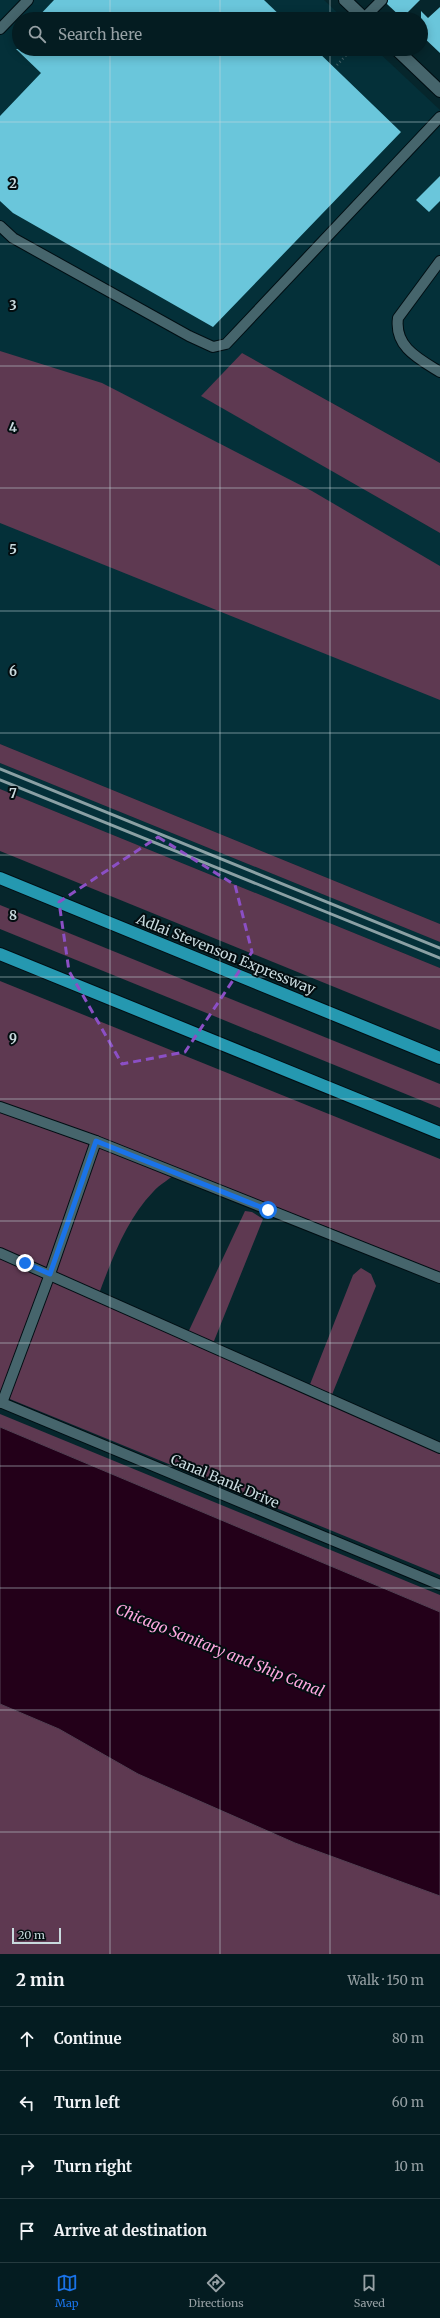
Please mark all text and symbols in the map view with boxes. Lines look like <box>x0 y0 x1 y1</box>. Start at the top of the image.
search box <box>12 12 428 56</box>
icon: search <box>26 23 48 45</box>
text: Search here <box>58 25 142 44</box>
text: 2 <box>9 175 17 192</box>
text: 3 <box>9 297 17 314</box>
text: 4 <box>9 419 18 436</box>
text: 5 <box>9 541 17 558</box>
text: 6 <box>9 663 17 680</box>
text: 7 <box>9 785 17 802</box>
text: 8 <box>9 907 17 924</box>
street label: Adlai Stevenson Expressway <box>133 909 319 998</box>
text: 9 <box>9 1030 17 1047</box>
route start <box>259 1201 277 1219</box>
route end <box>16 1254 34 1272</box>
street label: Canal Bank Drive <box>168 1450 282 1512</box>
water label: Chicago Sanitary and Ship Canal <box>113 1599 327 1701</box>
scale bar <box>12 1926 61 1945</box>
text: 20 m <box>18 1928 45 1942</box>
text: 2 min <box>16 1969 64 1991</box>
text: Walk · 150 m <box>347 1972 424 1989</box>
icon: ahead <box>16 2028 38 2050</box>
text: Continue <box>54 2029 122 2048</box>
text: 80 m <box>392 2030 424 2047</box>
icon: left <box>16 2092 38 2114</box>
text: Turn left <box>54 2093 120 2112</box>
text: 60 m <box>392 2094 424 2111</box>
icon: right <box>16 2156 38 2178</box>
text: Turn right <box>54 2157 132 2176</box>
text: 10 m <box>394 2158 424 2175</box>
icon: arrive <box>16 2220 38 2242</box>
text: Arrive at destination <box>54 2221 207 2240</box>
tab: Map <box>55 2272 79 2310</box>
tab: Directions <box>189 2272 244 2310</box>
tab: Saved <box>354 2272 385 2310</box>

